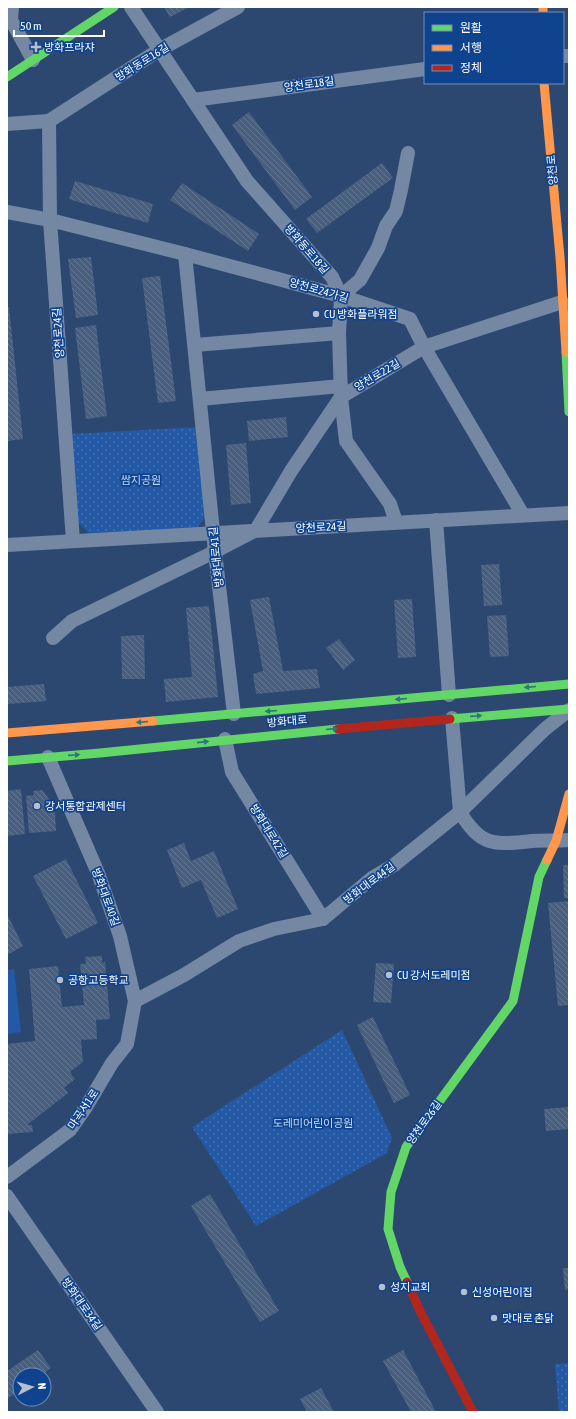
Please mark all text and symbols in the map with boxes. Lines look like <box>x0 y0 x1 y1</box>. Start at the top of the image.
scale bar <box>14 12 104 38</box>
legend <box>424 12 564 84</box>
text: 50 m <box>20 19 42 33</box>
text: 원활 <box>460 21 482 35</box>
place label: 방화프라쟈 <box>44 41 95 53</box>
street label: 방화동로16길 <box>113 41 171 83</box>
text: 서행 <box>460 41 482 55</box>
marker: 방화프라쟈 <box>31 42 41 52</box>
text: 정체 <box>460 61 482 75</box>
street label: 양천로18길 <box>283 75 335 93</box>
street label: 양천로 <box>545 154 559 186</box>
street label: 방화동로18길 <box>282 222 332 276</box>
street label: 양천로24가길 <box>288 276 350 304</box>
street label: 양천로24길 <box>50 307 66 359</box>
place label: CU 방화플라워점 <box>324 308 398 320</box>
marker: CU 방화플라워점 <box>311 309 321 319</box>
street label: 양천로22길 <box>352 357 402 393</box>
park label: 쌈지공원 <box>121 474 161 486</box>
street label: 양천로24길 <box>295 520 347 534</box>
street label: 방화대로41길 <box>207 526 225 588</box>
one-way arrow <box>524 684 536 691</box>
one-way arrow <box>395 696 407 702</box>
one-way arrow <box>265 708 277 714</box>
street label: 방화대로 <box>266 713 308 729</box>
one-way arrow <box>470 713 482 720</box>
one-way arrow <box>136 719 148 726</box>
one-way arrow <box>326 726 338 732</box>
one-way arrow <box>197 738 209 745</box>
one-way arrow <box>68 751 80 758</box>
place label: 강서통합관제센터 <box>45 800 126 812</box>
marker: 강서통합관제센터 <box>32 801 42 811</box>
street label: 방화대로42길 <box>248 802 290 860</box>
street label: 방화대로44길 <box>341 860 397 906</box>
street label: 방화대로40길 <box>90 866 122 928</box>
place label: CU 강서도레미점 <box>397 969 471 981</box>
marker: CU 강서도레미점 <box>384 970 394 980</box>
place label: 공항고등학교 <box>68 974 129 986</box>
marker: 공항고등학교 <box>55 975 65 985</box>
street label: 마곡서1로 <box>65 1087 101 1131</box>
street label: 양천로26길 <box>404 1098 444 1146</box>
park label: 도레미어린이공원 <box>273 1117 353 1129</box>
street label: 방화대로34길 <box>60 1276 104 1332</box>
place label: 성지교회 <box>390 1281 430 1293</box>
marker: 성지교회 <box>377 1282 387 1292</box>
place label: 신성어린이집 <box>472 1286 533 1298</box>
marker: 신성어린이집 <box>459 1287 469 1297</box>
place label: 맛대로 촌닭 <box>502 1312 554 1324</box>
marker: 맛대로 촌닭 <box>489 1313 499 1323</box>
north arrow <box>12 1367 52 1407</box>
text: N <box>36 1382 48 1390</box>

